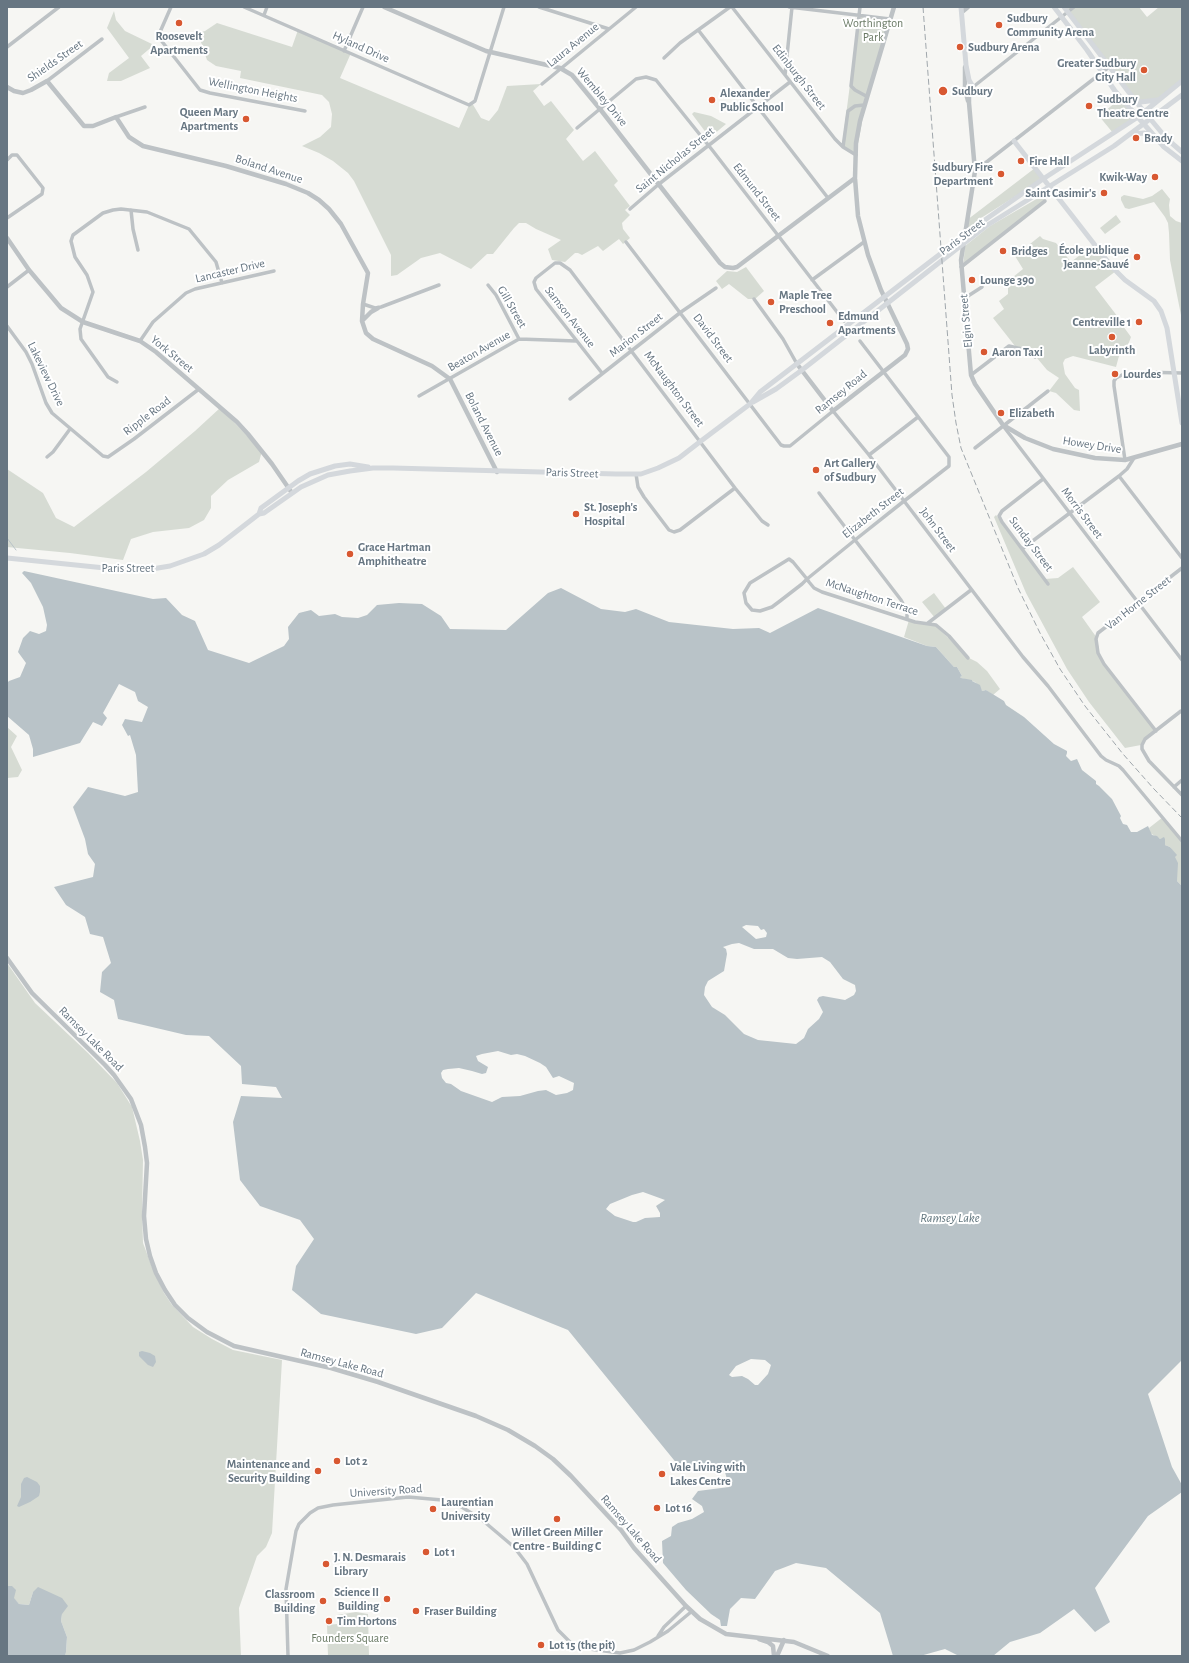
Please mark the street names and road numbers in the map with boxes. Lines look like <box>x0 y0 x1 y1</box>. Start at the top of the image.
street label: Laura Avenue <box>544 20 602 70</box>
street label: Hyland Drive <box>330 28 392 66</box>
street label: Shields Street <box>25 37 85 85</box>
street label: Edinburgh Street <box>769 41 829 113</box>
street label: Wembley Drive <box>573 65 631 129</box>
street label: Wellington Heights <box>207 74 299 106</box>
street label: Saint Nicholas Street <box>633 124 717 196</box>
street label: Boland Avenue <box>234 151 304 187</box>
street label: Edmund Street <box>730 160 784 224</box>
street label: Paris Street <box>937 215 987 259</box>
street label: Lancaster Drive <box>194 256 266 286</box>
street label: Gill Street <box>494 283 530 331</box>
street label: Samson Avenue <box>542 283 598 351</box>
street label: Elgin Street <box>956 294 976 348</box>
street label: Marion Street <box>606 310 666 360</box>
street label: David Street <box>690 311 736 365</box>
street label: Beaton Avenue <box>445 327 513 375</box>
street label: York Street <box>148 332 196 376</box>
street label: Lakeview Drive <box>24 339 68 409</box>
street label: McNaughton Street <box>641 348 707 430</box>
street label: Ramsey Road <box>812 367 870 417</box>
street label: Boland Avenue <box>462 390 506 458</box>
street label: Ripple Road <box>120 393 174 439</box>
street label: Howey Drive <box>1062 433 1122 457</box>
street label: Paris Street <box>545 465 599 481</box>
street label: Elizabeth Street <box>839 485 907 541</box>
street label: Morris Street <box>1058 485 1106 541</box>
street label: John Street <box>917 505 959 555</box>
street label: Sunday Street <box>1006 514 1056 574</box>
street label: Paris Street <box>102 561 154 575</box>
street label: Van Horne Street <box>1102 573 1174 633</box>
street label: McNaughton Terrace <box>824 575 920 619</box>
street label: Ramsey Lake Road <box>56 1004 126 1074</box>
street label: Ramsey Lake Road <box>299 1345 385 1381</box>
street label: University Road <box>349 1481 423 1501</box>
street label: Ramsey Lake Road <box>597 1492 665 1566</box>

